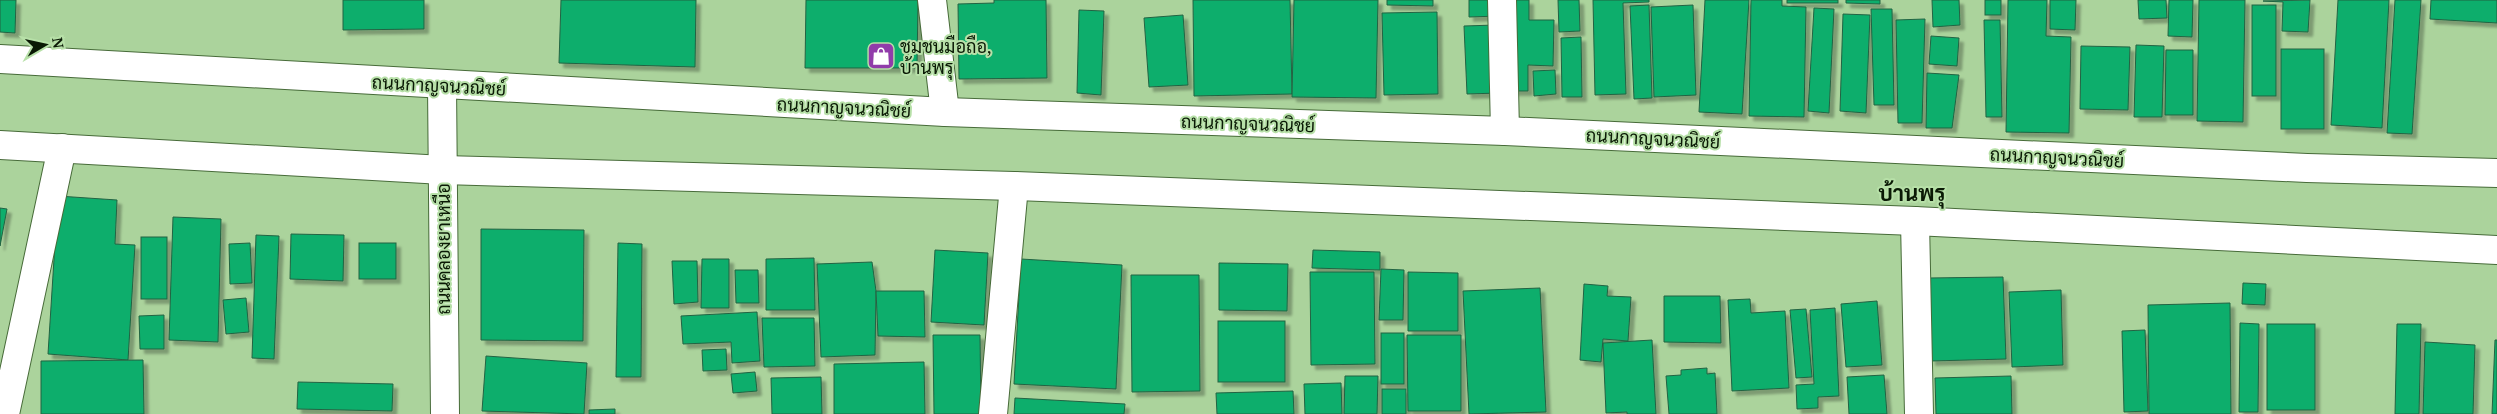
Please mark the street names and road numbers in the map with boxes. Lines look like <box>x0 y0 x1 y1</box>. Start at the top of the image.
street label: ถนนกาญจนวณิชย์ <box>371 70 507 100</box>
street label: ถนนกาญจนวณิชย์ <box>776 92 912 122</box>
street label: ถนนกาญจนวณิชย์ <box>1180 109 1316 137</box>
street label: ถนนกาญจนวณิชย์ <box>1585 123 1721 153</box>
street label: ถนนกาญจนวณิชย์ <box>1989 142 2125 172</box>
street label: ถนนคลองยาเหนือ <box>431 183 455 315</box>

